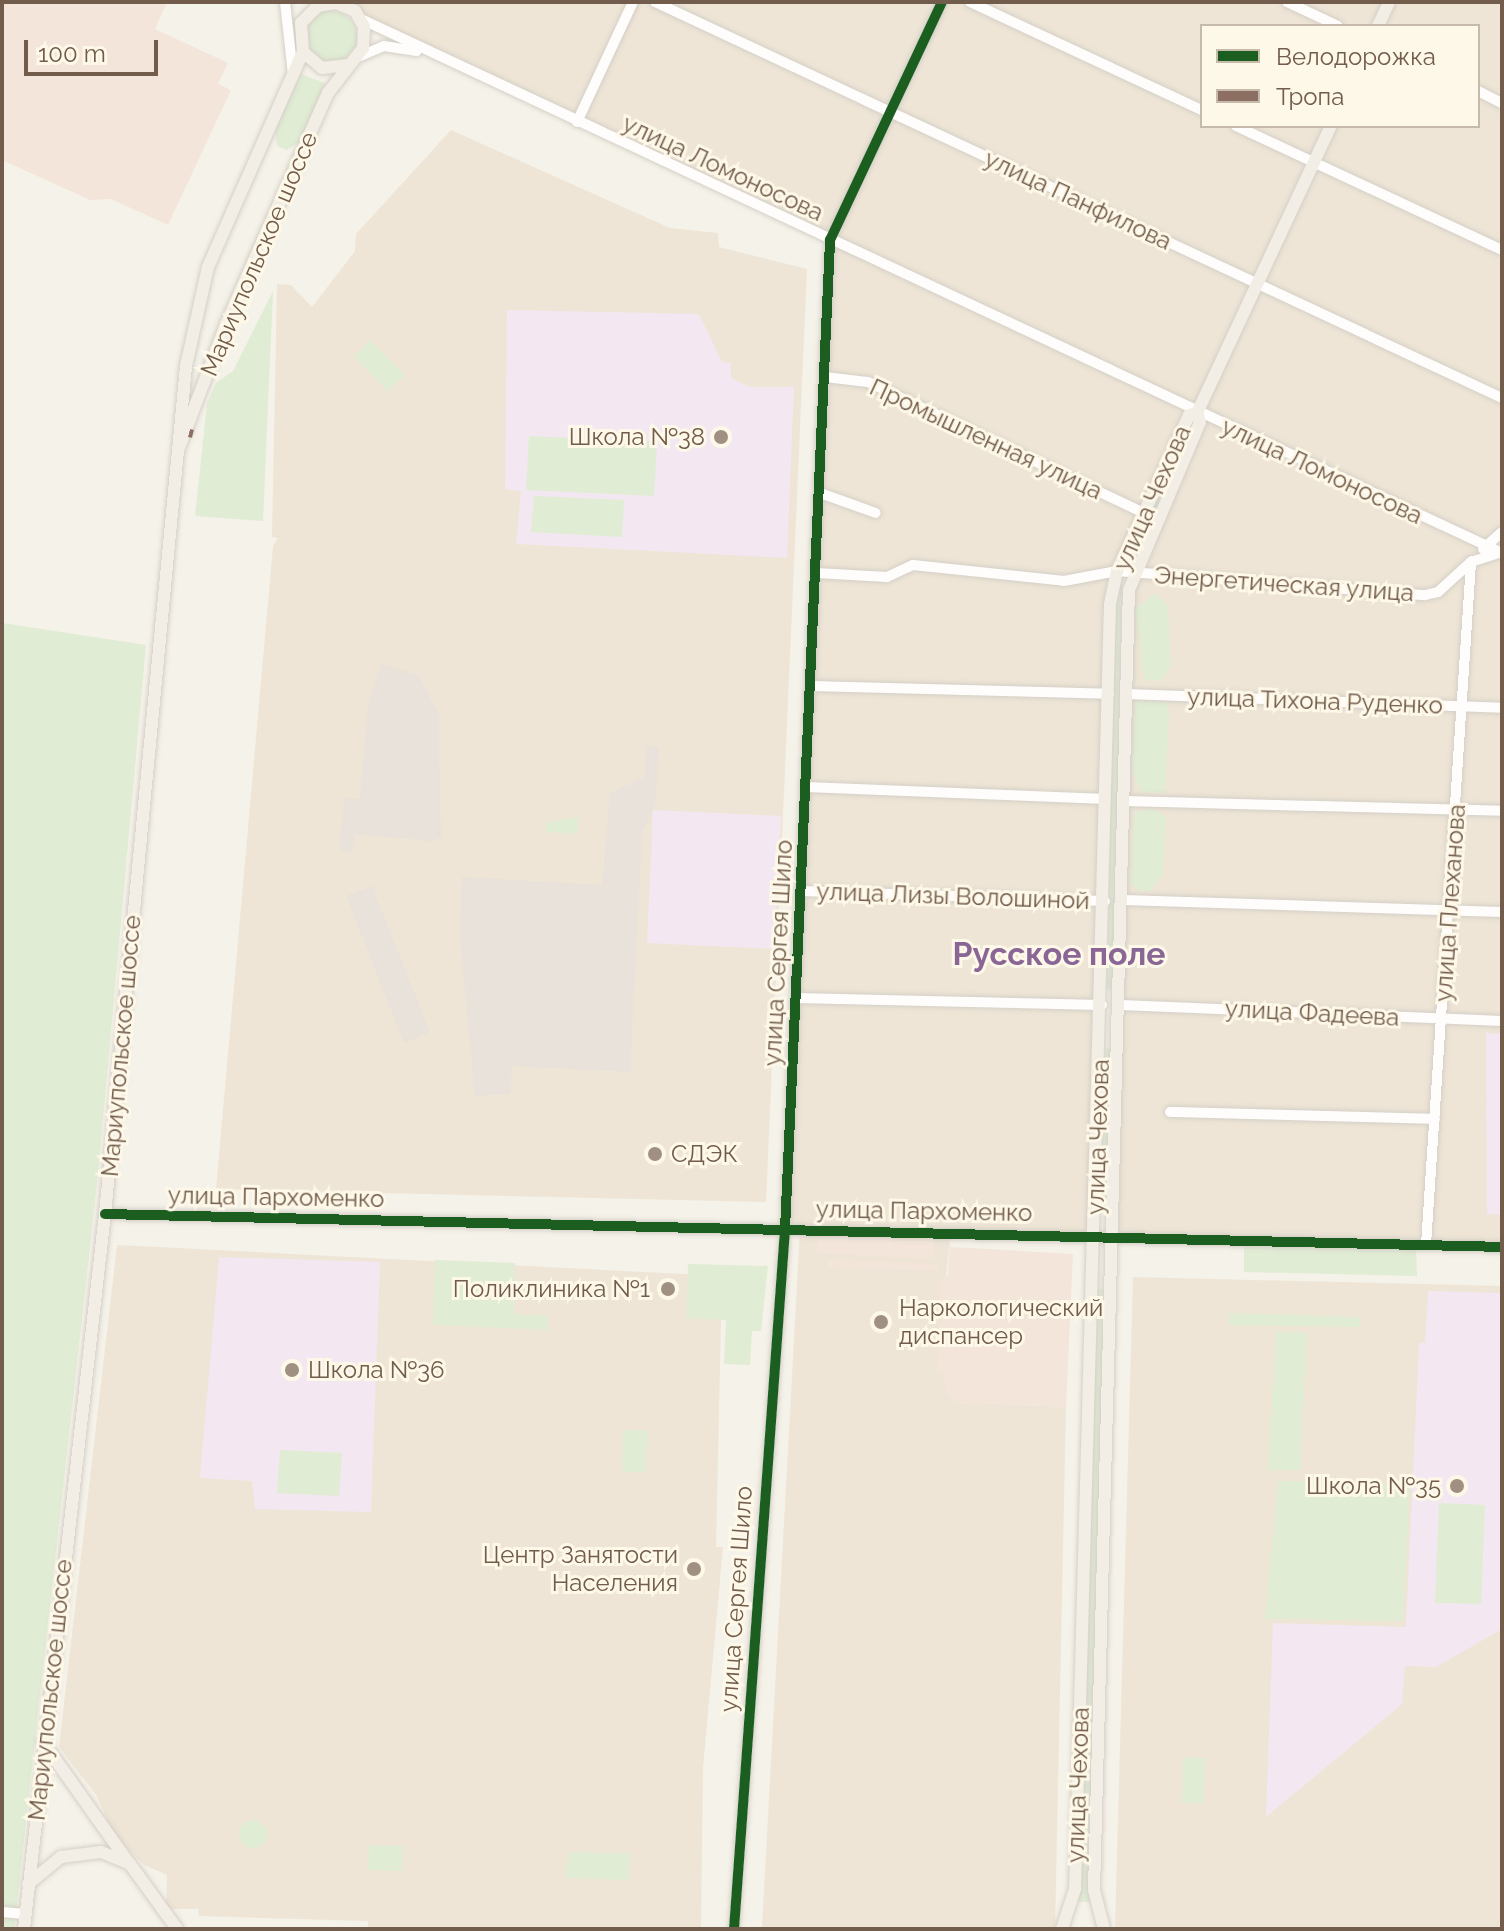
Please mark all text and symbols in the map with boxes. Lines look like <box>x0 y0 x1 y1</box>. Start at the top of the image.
scale bar <box>28 24 162 74</box>
legend <box>1200 24 1480 128</box>
text: 100 m <box>38 39 106 68</box>
text: Велодорожка <box>1276 42 1436 71</box>
text: Тропа <box>1276 82 1344 111</box>
street label: улица Ломоносова <box>618 109 828 227</box>
street label: Мариупольское шоссе <box>194 128 324 380</box>
street label: улица Панфилова <box>980 144 1176 256</box>
street label: Промышленная улица <box>865 372 1107 506</box>
street label: улица Ломоносова <box>1217 412 1427 530</box>
street label: улица Чехова <box>1107 421 1197 575</box>
place label: Школа №38 <box>569 423 705 451</box>
marker: Школа №38 <box>712 428 730 446</box>
street label: Энергетическая улица <box>1153 561 1415 607</box>
street label: улица Тихона Руденко <box>1186 682 1444 720</box>
street label: улица Плеханова <box>1429 803 1471 1003</box>
street label: улица Сергея Шило <box>758 839 798 1067</box>
street label: улица Лизы Волошиной <box>816 877 1090 915</box>
street label: Мариупольское шоссе <box>95 914 147 1178</box>
district label: Русское поле <box>952 935 1166 973</box>
street label: улица Фадеева <box>1224 994 1400 1032</box>
street label: улица Чехова <box>1081 1059 1115 1215</box>
place label: СДЭК <box>671 1140 738 1168</box>
marker: СДЭК <box>646 1145 664 1163</box>
street label: улица Пархоменко <box>168 1181 384 1213</box>
street label: улица Пархоменко <box>816 1195 1032 1227</box>
place label: Поликлиника №1 <box>453 1275 650 1303</box>
marker: Поликлиника №1 <box>657 1278 679 1300</box>
place label: Наркологический диспансер <box>899 1294 1103 1350</box>
marker: Наркологический диспансер <box>870 1311 892 1333</box>
place label: Школа №36 <box>308 1356 444 1384</box>
marker: Школа №36 <box>283 1361 301 1379</box>
place label: Школа №35 <box>1306 1472 1441 1500</box>
marker: Школа №35 <box>1448 1477 1466 1495</box>
street label: улица Сергея Шило <box>714 1485 758 1713</box>
place label: Центр Занятости Населения <box>483 1541 678 1597</box>
street label: Мариупольское шоссе <box>22 1558 78 1822</box>
marker: Центр Занятости Населения <box>685 1560 703 1578</box>
street label: улица Чехова <box>1061 1707 1095 1863</box>

